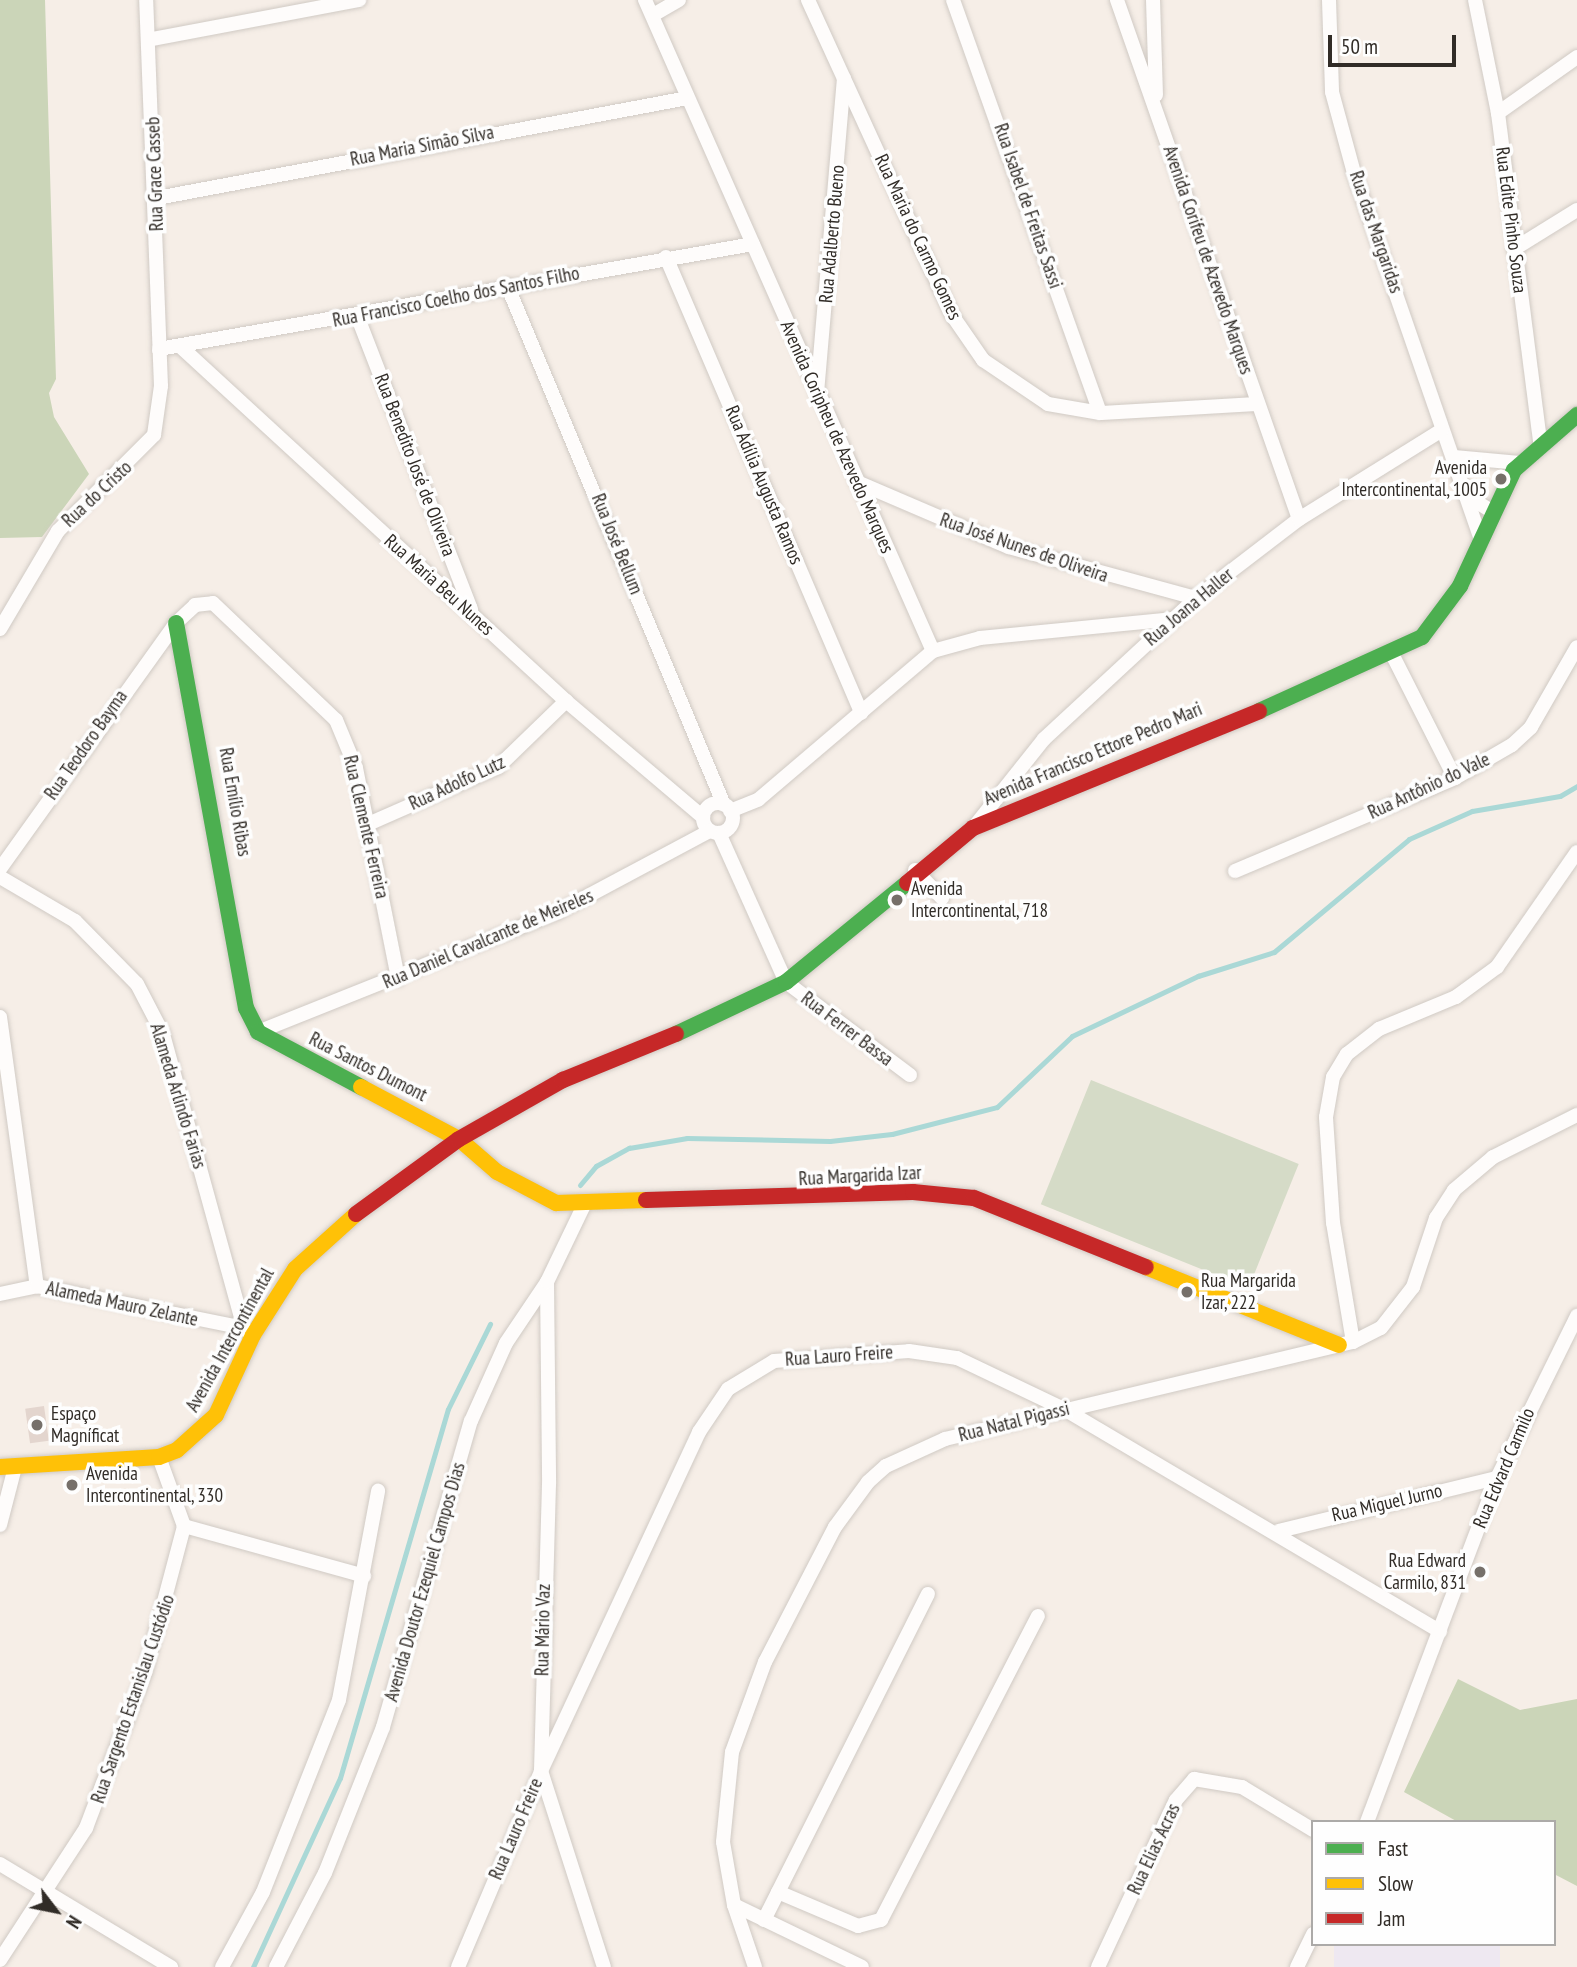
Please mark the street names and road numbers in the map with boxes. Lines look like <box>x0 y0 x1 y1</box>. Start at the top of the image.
street label: Rua Grace Casseb <box>142 116 168 232</box>
street label: Rua Isabel de Freitas Sassi <box>989 120 1067 292</box>
street label: Rua Maria Simão Silva <box>348 121 496 171</box>
street label: Avenida Corifeu de Azevedo Marques <box>1158 142 1258 378</box>
street label: Rua Edite Pinho Souza <box>1491 146 1531 294</box>
street label: Rua Maria do Carmo Gomes <box>870 151 966 323</box>
street label: Rua Adalberto Bueno <box>815 164 849 304</box>
street label: Rua das Margaridas <box>1344 168 1408 296</box>
street label: Rua Francisco Coelho dos Santos Filho <box>331 262 581 332</box>
street label: Avenida Coripheu de Azevedo Marques <box>775 317 899 557</box>
street label: Rua Benedito José de Oliveira <box>370 370 460 560</box>
street label: Rua Adília Augusta Ramos <box>720 402 808 568</box>
street label: Rua do Cristo <box>57 456 137 532</box>
street label: Rua José Bellum <box>587 490 647 598</box>
street label: Rua José Nunes de Oliveira <box>937 509 1111 587</box>
street label: Rua Maria Beu Nunes <box>379 530 499 640</box>
street label: Rua Joana Haller <box>1140 563 1238 651</box>
street label: Rua Teodoro Bayma <box>40 686 132 804</box>
street label: Avenida Francisco Ettore Pedro Mari <box>980 698 1206 810</box>
street label: Rua Emílio Ribas <box>214 746 256 858</box>
street label: Rua Antônio do Vale <box>1364 748 1494 824</box>
street label: Rua Adolfo Lutz <box>405 751 509 815</box>
street label: Rua Clemente Ferreira <box>338 753 394 901</box>
street label: Rua Daniel Cavalcante de Meireles <box>379 884 597 994</box>
street label: Rua Ferrer Bassa <box>797 987 897 1071</box>
street label: Alameda Arlindo Farias <box>145 1020 211 1172</box>
street label: Rua Santos Dumont <box>305 1028 431 1106</box>
street label: Rua Margarida Izar <box>798 1161 922 1191</box>
street label: Avenida Intercontinental <box>181 1264 279 1416</box>
street label: Alameda Mauro Zelante <box>44 1277 200 1331</box>
street label: Rua Lauro Freire <box>784 1341 894 1371</box>
street label: Rua Natal Pigassi <box>956 1397 1072 1447</box>
street label: Rua Edvard Carmilo <box>1468 1405 1540 1531</box>
street label: Avenida Doutor Ezequiel Campos Dias <box>380 1460 470 1704</box>
street label: Rua Miguel Jurno <box>1330 1479 1444 1527</box>
street label: Rua Mário Vaz <box>531 1583 555 1677</box>
street label: Rua Sargento Estanislau Custódio <box>87 1592 179 1806</box>
street label: Rua Lauro Freire <box>484 1775 548 1883</box>
street label: Rua Elias Acras <box>1123 1800 1185 1898</box>

